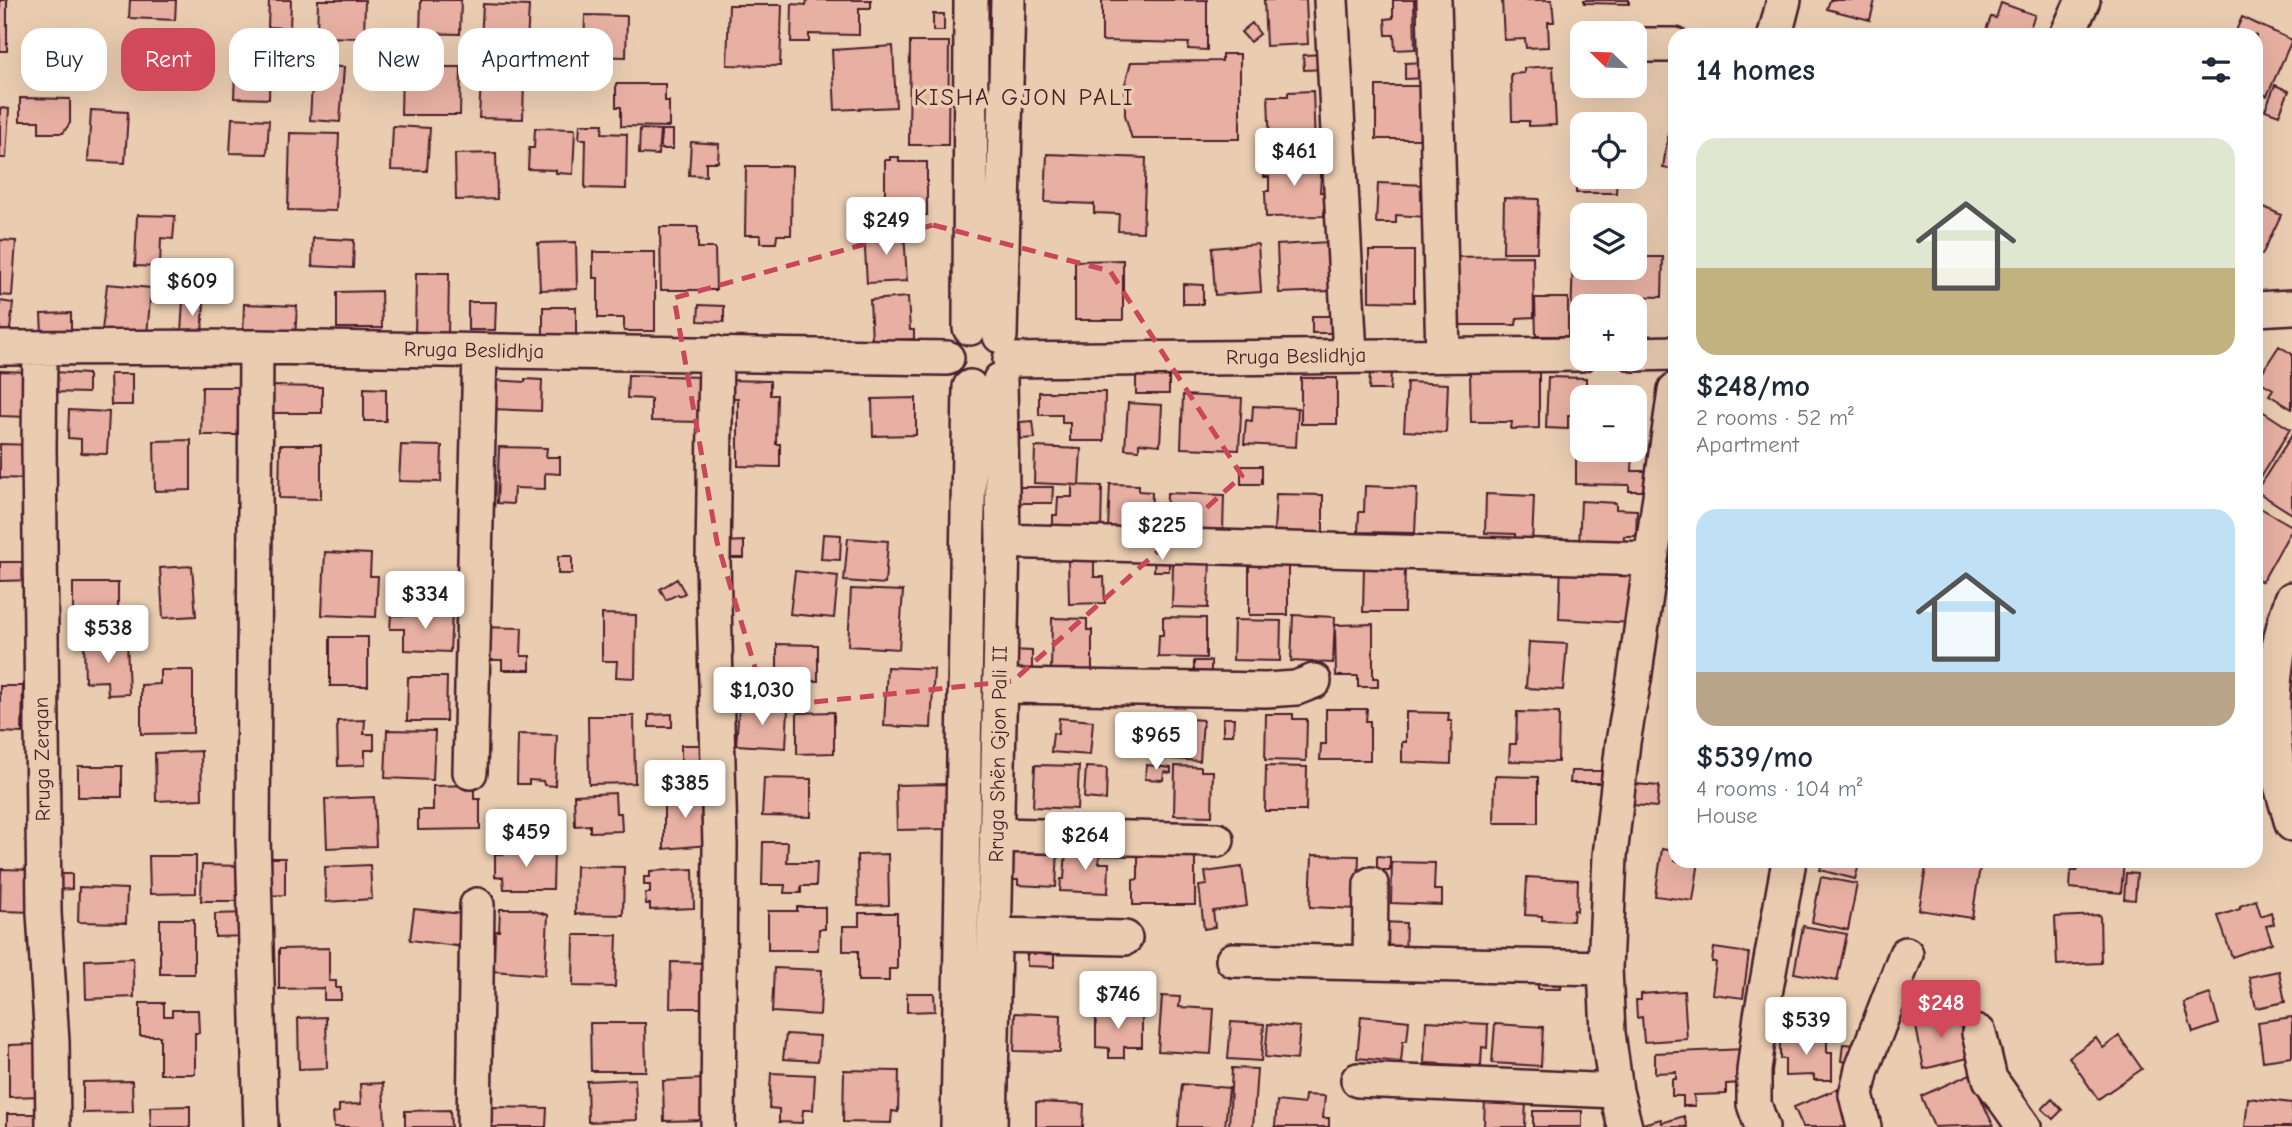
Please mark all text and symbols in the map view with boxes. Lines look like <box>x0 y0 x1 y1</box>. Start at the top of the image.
north arrow <box>1570 21 1647 98</box>
map controls <box>1570 21 1647 462</box>
chip: Buy <box>21 28 107 91</box>
chip: Rent <box>121 28 215 91</box>
chip: Filters <box>229 28 339 91</box>
chip: New <box>353 28 444 91</box>
chip: Apartment <box>458 28 613 91</box>
icon: filters <box>2197 51 2235 89</box>
text: 14 homes <box>1696 53 1815 88</box>
district label: KISHA GJON PALI <box>914 83 1134 111</box>
button: locate <box>1570 112 1647 189</box>
pin: $461 <box>1253 128 1335 188</box>
text: $461 <box>1271 137 1317 164</box>
icon: home <box>1903 183 2029 309</box>
pin: $249 <box>845 198 927 257</box>
button: layers <box>1570 203 1647 280</box>
text: $249 <box>862 206 910 233</box>
pin: $609 <box>151 258 233 318</box>
text: $609 <box>166 267 218 294</box>
button: + <box>1570 294 1647 371</box>
street label: Rruga Beslidhja <box>404 337 544 363</box>
street label: Rruga Beslidhja <box>1226 343 1366 369</box>
text: $248/mo <box>1696 369 1810 404</box>
button: − <box>1570 385 1647 462</box>
text: 2 rooms · 52 m² <box>1696 404 1854 431</box>
text: Apartment <box>1696 431 1799 458</box>
pin: $225 <box>1121 503 1203 562</box>
text: $225 <box>1138 511 1186 538</box>
icon: home <box>1903 554 2029 680</box>
pin: $334 <box>384 572 466 631</box>
text: $334 <box>401 580 449 607</box>
pin: $538 <box>67 606 149 665</box>
text: $538 <box>83 614 133 641</box>
street label: Rruga Shën Gjon Pali II <box>984 645 1012 863</box>
pin: $1,030 <box>705 668 819 727</box>
text: $1,030 <box>730 676 794 703</box>
street label: Rruga Zerqan <box>29 696 55 822</box>
pin: $965 <box>1115 712 1197 772</box>
text: $965 <box>1131 721 1181 748</box>
text: $539/mo <box>1696 740 1813 775</box>
pin: $385 <box>644 760 726 820</box>
text: $385 <box>660 769 710 796</box>
text: 4 rooms · 104 m² <box>1696 775 1863 802</box>
text: House <box>1696 802 1758 829</box>
pin: $459 <box>485 810 567 869</box>
pin: $264 <box>1044 812 1126 872</box>
text: $459 <box>502 818 550 845</box>
text: $264 <box>1061 821 1109 848</box>
pin: $746 <box>1077 972 1159 1031</box>
text: $746 <box>1095 980 1141 1007</box>
pin: $248 <box>1900 981 1982 1040</box>
text: $248 <box>1917 989 1965 1016</box>
pin: $539 <box>1765 998 1847 1057</box>
text: $539 <box>1781 1006 1831 1033</box>

